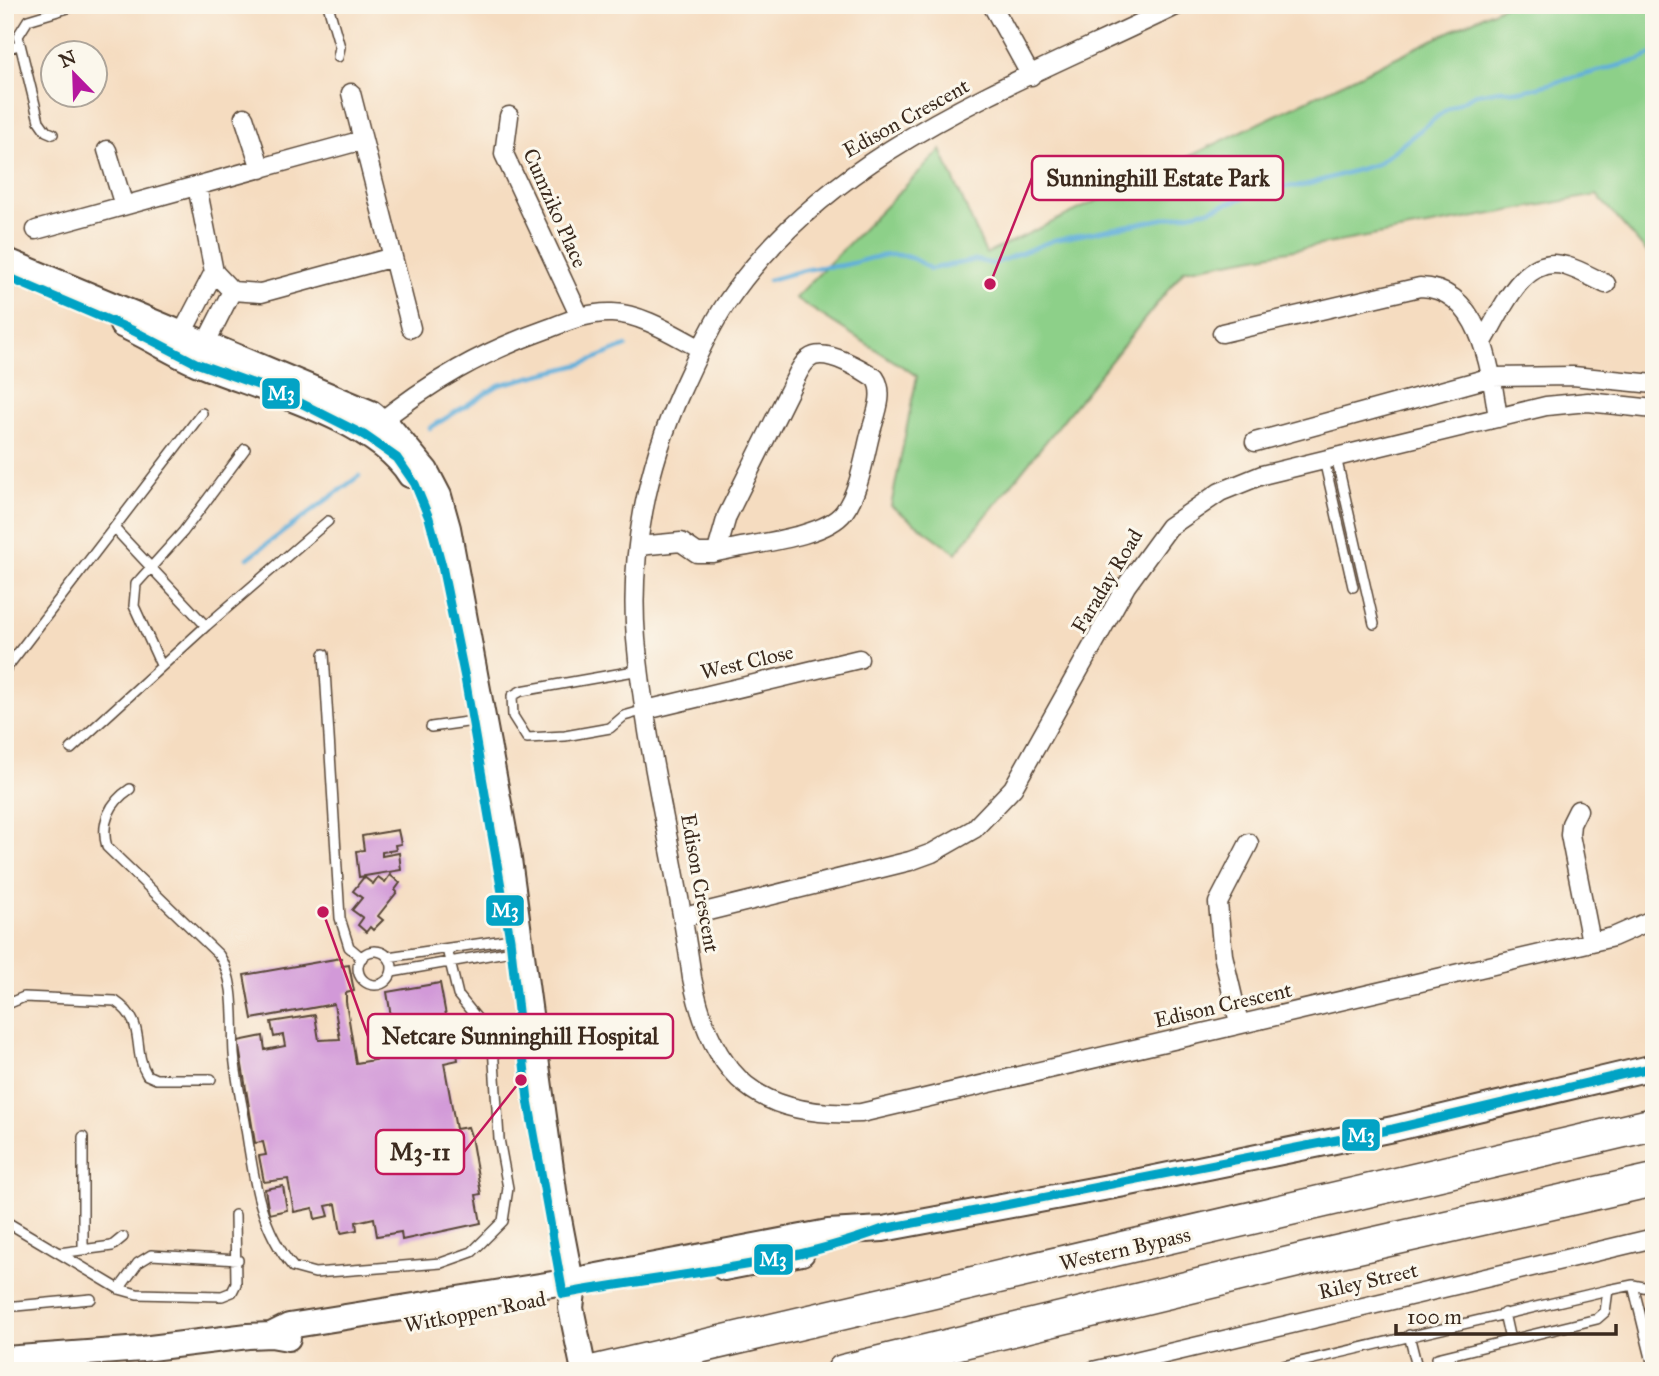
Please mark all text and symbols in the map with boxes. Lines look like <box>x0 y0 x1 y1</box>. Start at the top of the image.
north arrow <box>38 38 108 108</box>
text: N <box>56 45 79 73</box>
street label: Edison Crescent <box>838 72 974 163</box>
street label: Cumziko Place <box>517 144 593 272</box>
callout: Sunninghill Estate Park <box>1032 156 1283 200</box>
text: Sunninghill Estate Park <box>1046 164 1271 193</box>
line badge: M3 <box>261 377 301 410</box>
text: M3 <box>267 382 295 406</box>
street label: Faraday Road <box>1066 524 1149 638</box>
street label: West Close <box>698 639 796 685</box>
street label: Edison Crescent <box>675 812 725 955</box>
line badge: M3 <box>485 894 525 927</box>
text: M3 <box>491 899 519 923</box>
street label: Edison Crescent <box>1152 976 1295 1033</box>
callout: Netcare Sunninghill Hospital <box>368 1014 673 1058</box>
text: Netcare Sunninghill Hospital <box>381 1022 659 1051</box>
line badge: M3 <box>1341 1118 1381 1152</box>
text: M3 <box>1347 1124 1375 1148</box>
callout: M3-11 <box>376 1130 464 1174</box>
text: M3-11 <box>390 1138 450 1167</box>
street label: Western Bypass <box>1057 1221 1193 1277</box>
line badge: M3 <box>753 1243 794 1276</box>
text: M3 <box>759 1248 787 1272</box>
street label: Riley Street <box>1316 1257 1421 1305</box>
street label: Witkoppen Road <box>402 1285 548 1338</box>
scale bar <box>1396 1292 1617 1336</box>
text: 100 m <box>1407 1304 1462 1330</box>

